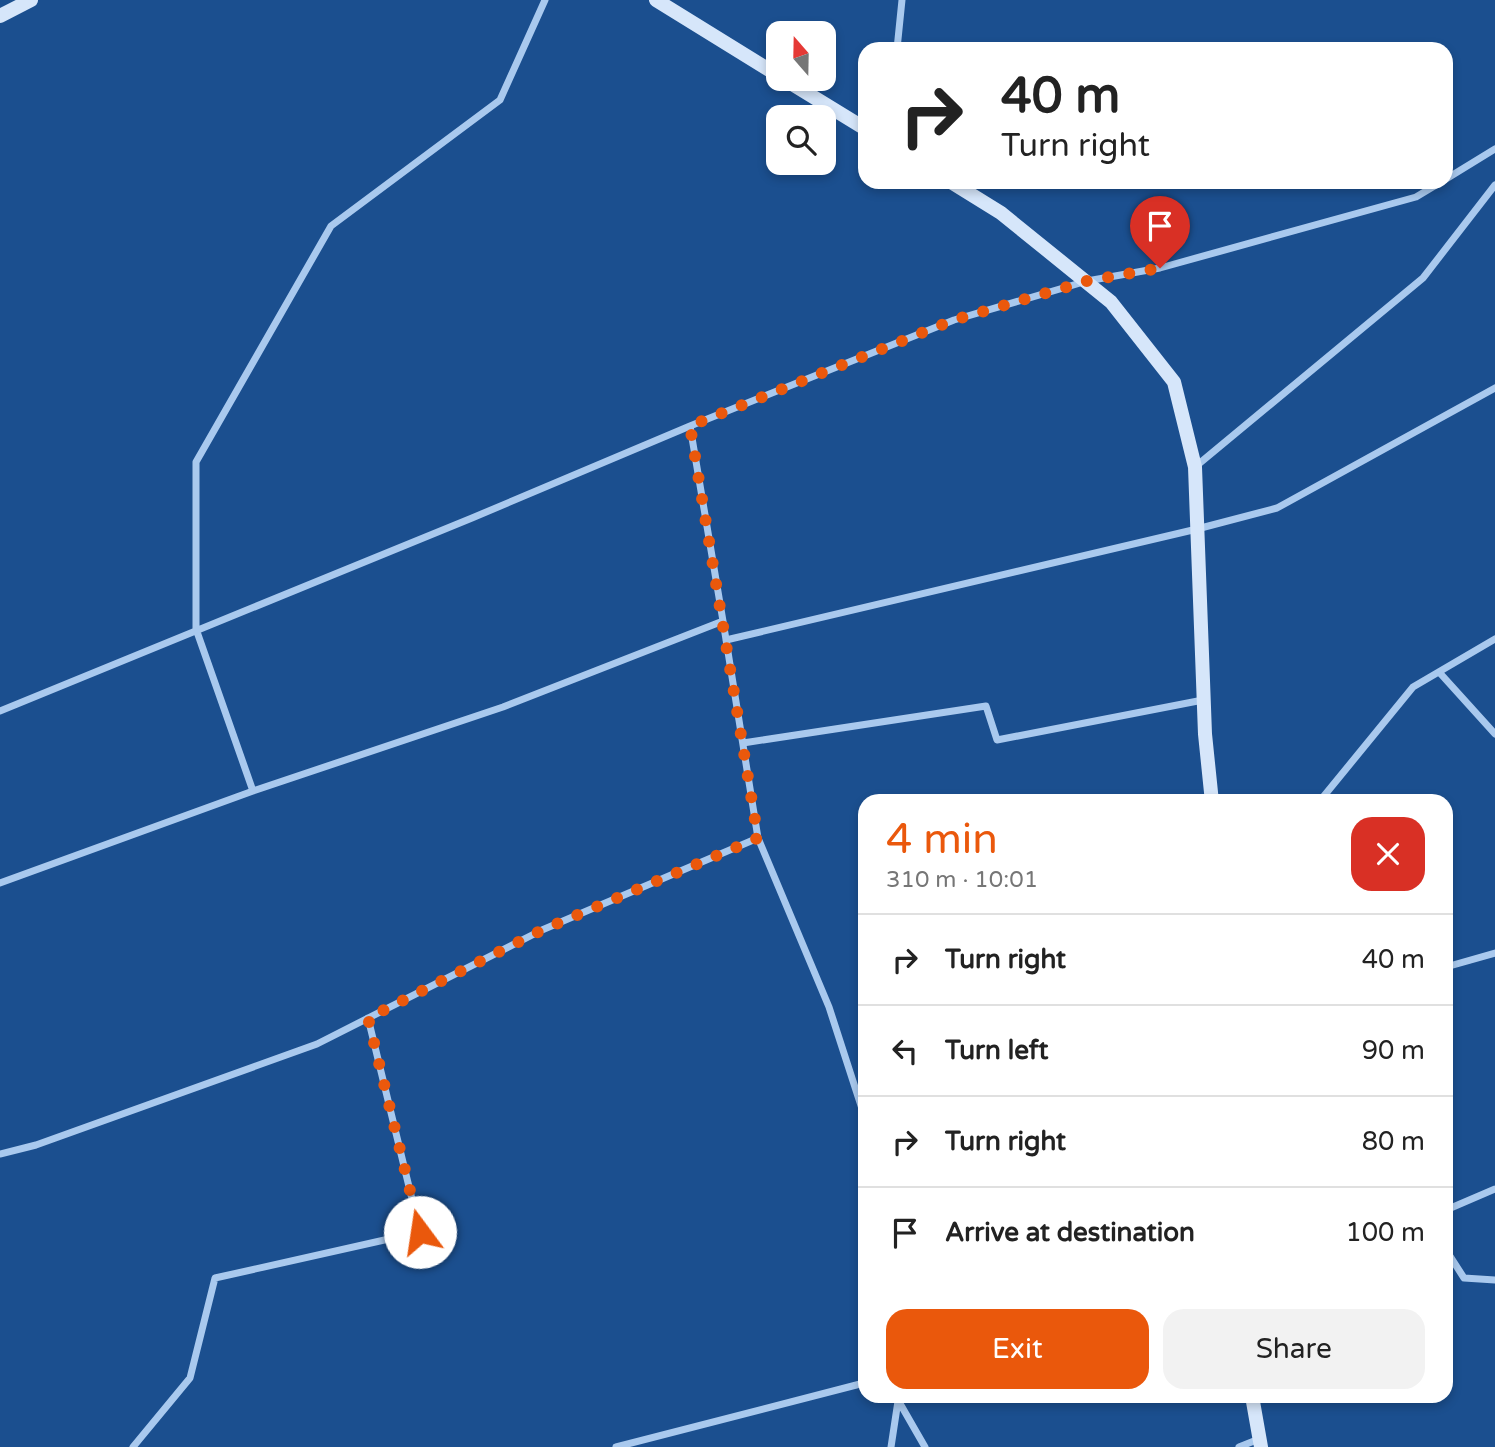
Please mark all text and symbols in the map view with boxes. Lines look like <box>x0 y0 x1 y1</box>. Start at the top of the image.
north arrow <box>766 21 836 91</box>
map controls <box>766 21 836 175</box>
text: 40 m <box>1001 67 1120 126</box>
icon: right <box>886 70 977 161</box>
button: search <box>766 105 836 175</box>
text: Turn right <box>1001 127 1150 165</box>
pin <box>1130 196 1190 268</box>
icon: arrive <box>1141 207 1179 245</box>
text: 4 min <box>886 814 998 865</box>
button: close <box>1351 817 1425 891</box>
text: 310 m · 10:01 <box>886 866 1038 894</box>
icon: right <box>886 941 924 979</box>
text: Turn right <box>945 944 1066 975</box>
text: 40 m <box>1362 944 1425 975</box>
icon: left <box>886 1032 924 1070</box>
text: Turn left <box>945 1035 1048 1066</box>
text: 90 m <box>1362 1035 1425 1066</box>
icon: right <box>886 1123 924 1161</box>
text: Turn right <box>945 1126 1066 1157</box>
text: 80 m <box>1362 1126 1425 1157</box>
position arrow <box>383 1195 457 1269</box>
icon: arrive <box>886 1214 924 1252</box>
text: Arrive at destination <box>945 1217 1195 1248</box>
text: 100 m <box>1345 1217 1425 1248</box>
button: Exit <box>886 1309 1149 1389</box>
button: Share <box>1163 1309 1425 1389</box>

